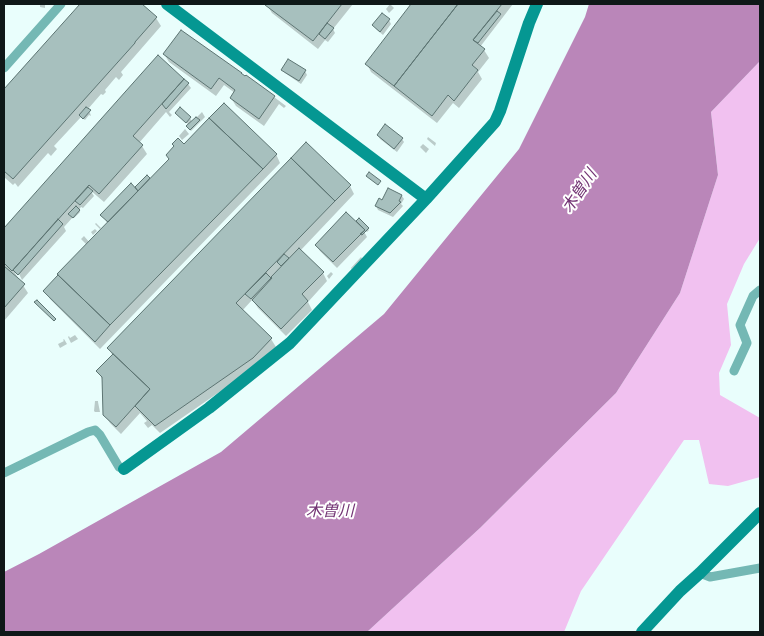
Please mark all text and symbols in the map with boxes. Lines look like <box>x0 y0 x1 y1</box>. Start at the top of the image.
water label: 木曽川 <box>558 166 600 216</box>
water label: 木曽川 <box>306 501 354 521</box>

